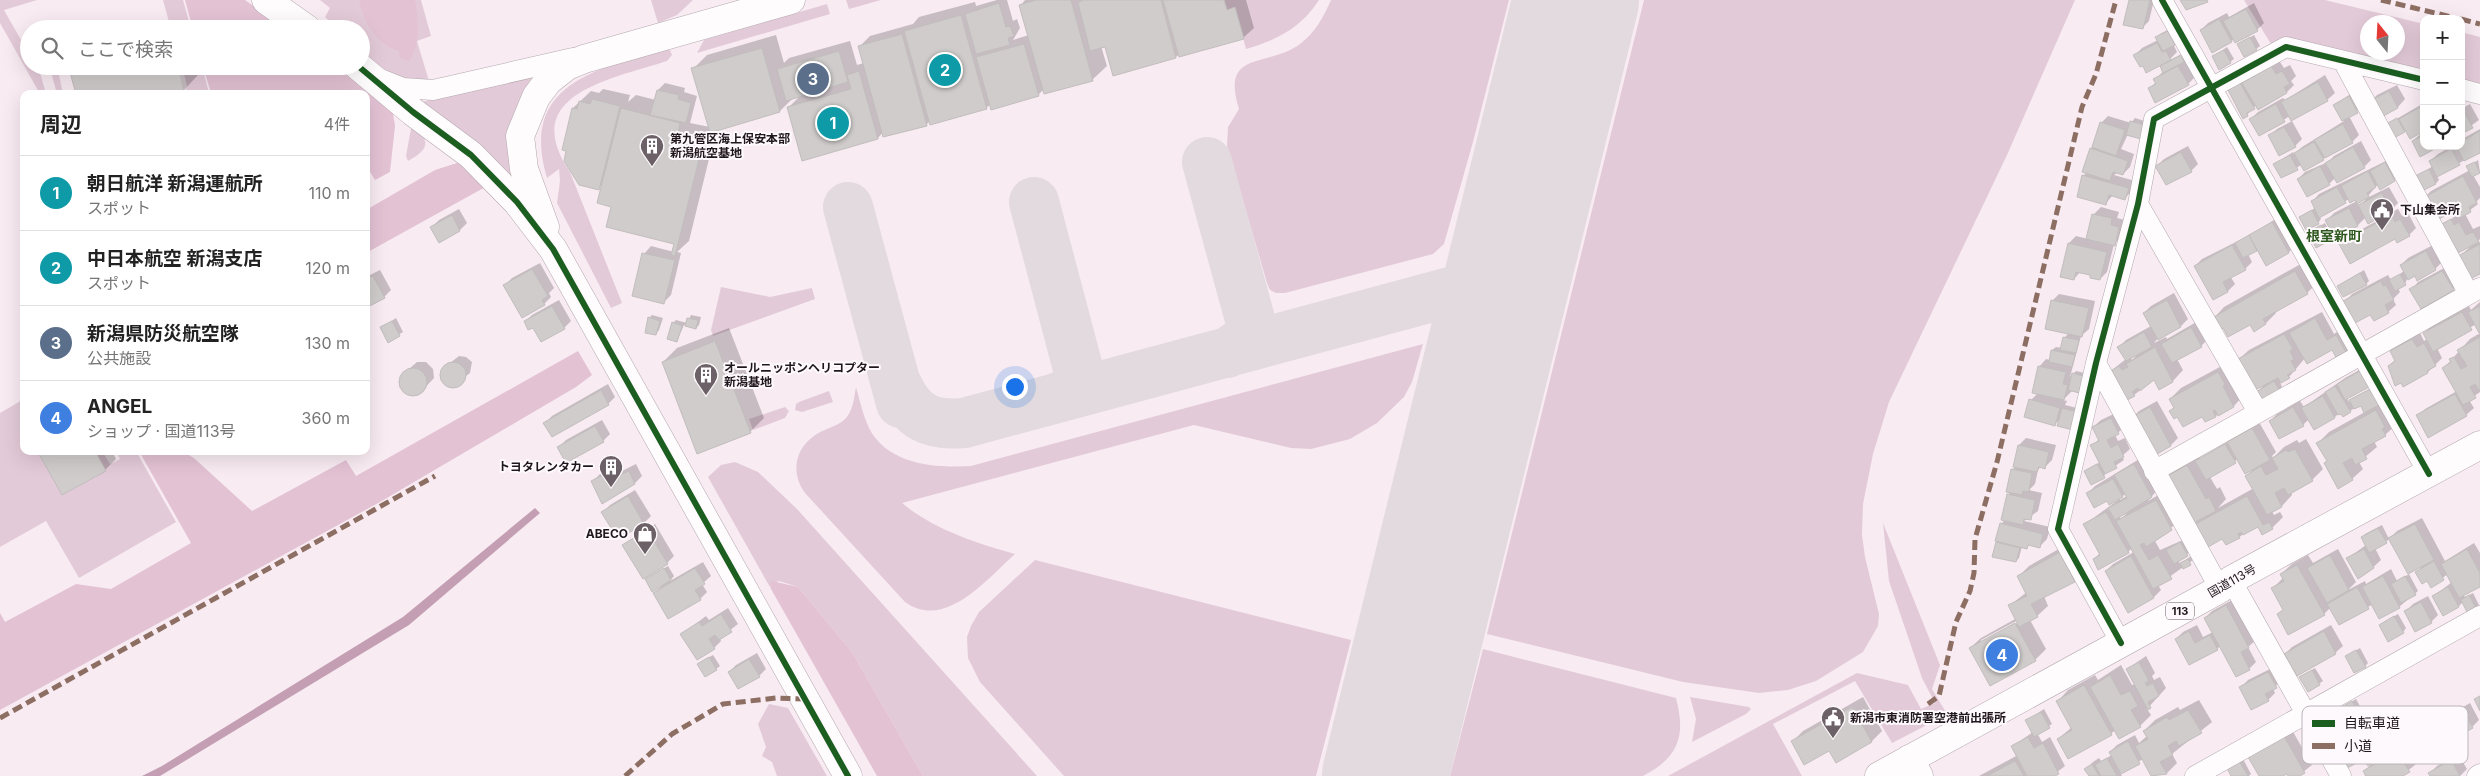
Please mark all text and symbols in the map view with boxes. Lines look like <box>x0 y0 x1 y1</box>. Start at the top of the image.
north arrow <box>2360 15 2405 60</box>
map controls <box>2420 15 2465 150</box>
button: + <box>2420 15 2465 60</box>
search box <box>20 20 370 75</box>
icon: search <box>38 34 66 62</box>
text: ここで検索 <box>78 38 173 61</box>
pin: 2 <box>929 51 961 89</box>
pin: 3 <box>797 60 829 98</box>
button: − <box>2420 60 2465 105</box>
pin: 1 <box>817 104 849 142</box>
button: locate <box>2420 105 2465 150</box>
text: 周辺 <box>40 112 82 137</box>
text: 4件 <box>324 114 350 134</box>
place label: 第九管区海上保安本部 新潟航空基地 <box>670 131 790 160</box>
building icon: 第九管区海上保安本部 新潟航空基地 <box>639 133 665 167</box>
text: 朝日航洋 新潟運航所 <box>87 172 263 195</box>
text: 1 <box>53 183 59 203</box>
text: 110 m <box>308 183 350 203</box>
public building icon: 下山集会所 <box>2369 197 2395 231</box>
text: スポット <box>87 198 151 218</box>
place label: 下山集会所 <box>2400 202 2460 217</box>
district label: 根室新町 <box>2306 227 2362 244</box>
text: 中日本航空 新潟支店 <box>87 247 263 270</box>
text: 2 <box>51 258 61 278</box>
text: 120 m <box>305 258 350 278</box>
text: スポット <box>87 273 151 293</box>
text: 新潟県防災航空隊 <box>87 322 239 345</box>
text: 3 <box>51 333 61 353</box>
text: 130 m <box>305 333 350 353</box>
text: 公共施設 <box>87 348 151 368</box>
place label: オールニッポンヘリコプター 新潟基地 <box>724 360 880 389</box>
building icon: オールニッポンヘリコプター 新潟基地 <box>693 362 719 396</box>
your location <box>1002 374 1028 400</box>
text: ANGEL <box>87 395 152 418</box>
text: 4 <box>51 408 61 428</box>
text: 360 m <box>302 408 350 428</box>
text: ショップ · 国道113号 <box>87 421 236 441</box>
building icon: トヨタレンタカー <box>598 454 624 488</box>
place label: トヨタレンタカー <box>498 459 594 474</box>
shop icon: ABECO <box>632 521 658 555</box>
place label: ABECO <box>586 526 628 541</box>
street label: 国道113号 <box>2205 561 2259 600</box>
road number: 113 <box>2166 602 2194 620</box>
pin: 4 <box>1986 636 2018 674</box>
public building icon: 新潟市東消防署空港前出張所 <box>1820 705 1846 739</box>
legend <box>2302 706 2468 764</box>
place label: 新潟市東消防署空港前出張所 <box>1850 710 2006 725</box>
text: 自転車道 <box>2344 714 2400 731</box>
text: 小道 <box>2344 737 2372 754</box>

